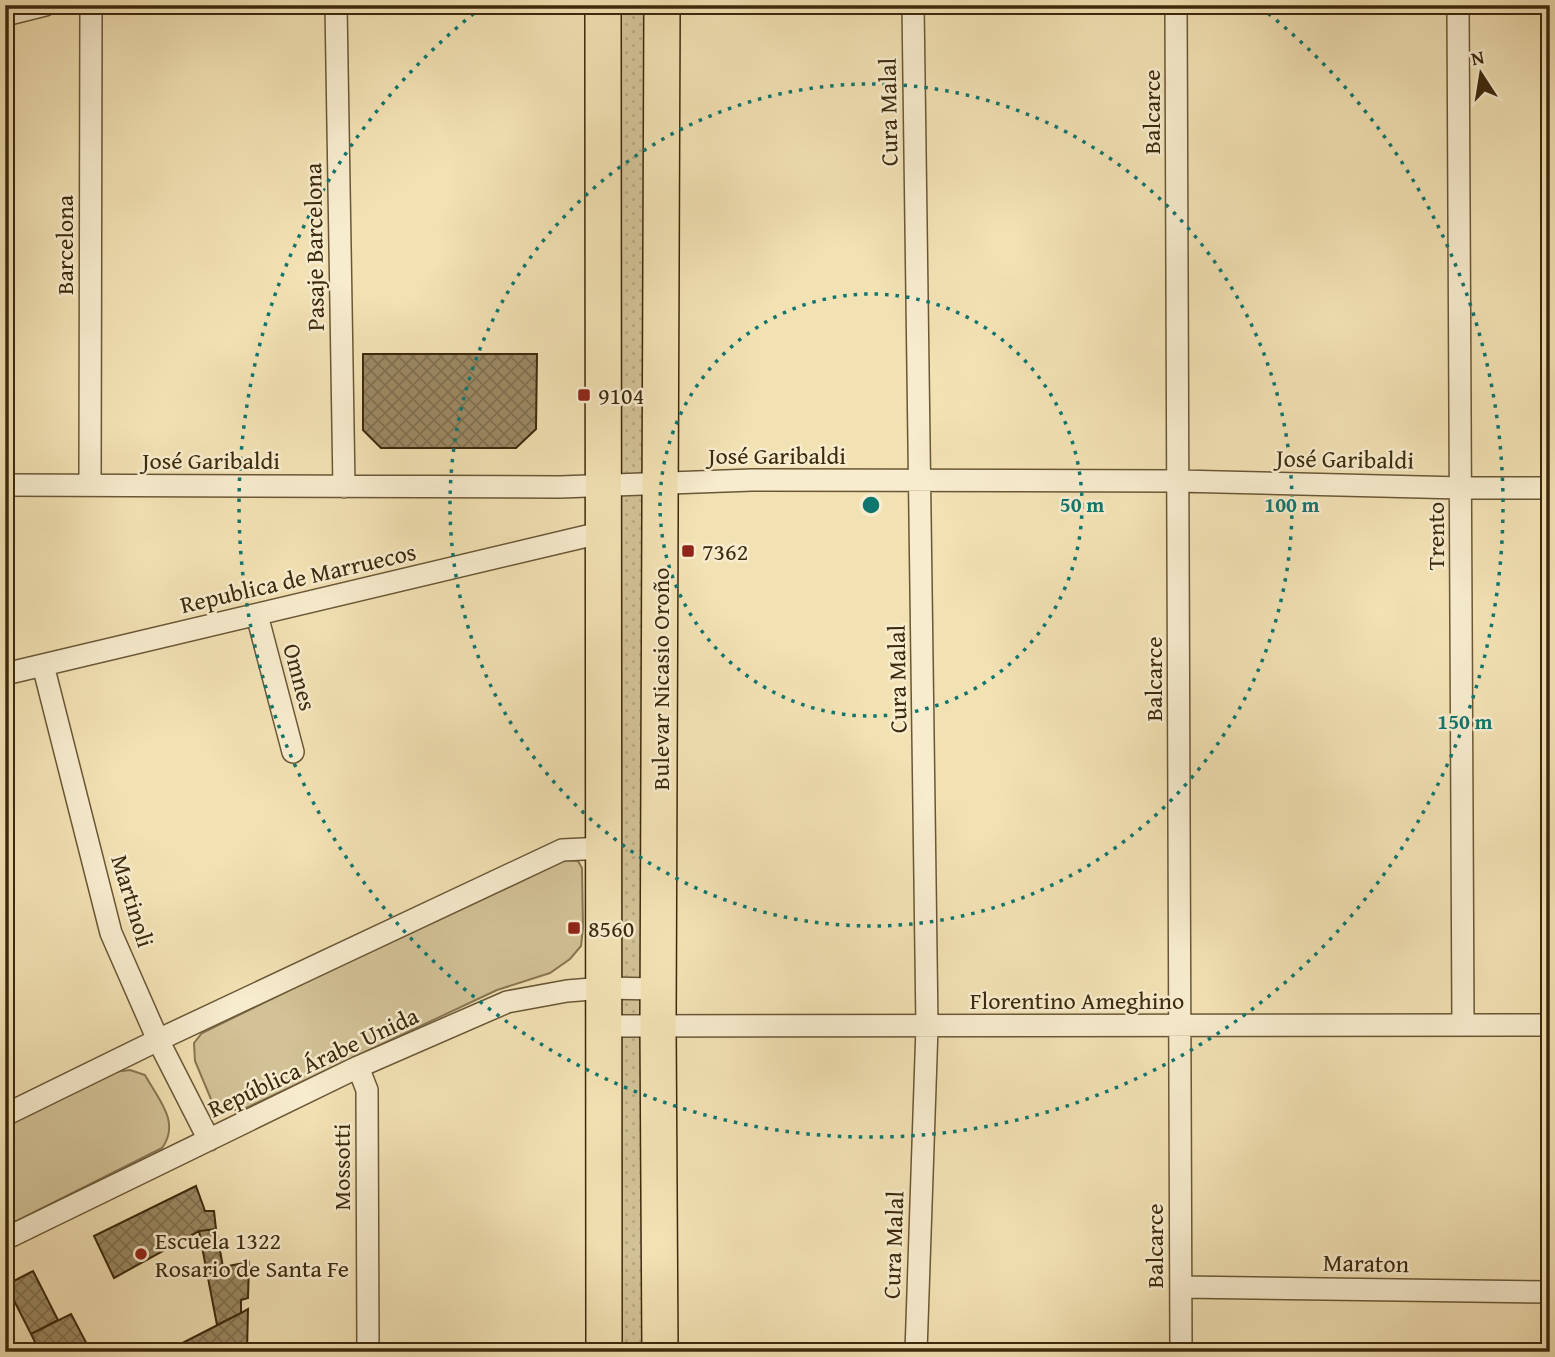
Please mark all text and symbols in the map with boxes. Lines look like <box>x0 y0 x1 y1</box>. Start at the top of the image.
north arrow <box>1446 38 1516 108</box>
text: N <box>1468 42 1487 72</box>
street label: Cura Malal <box>870 57 906 166</box>
street label: Balcarce <box>1134 69 1169 155</box>
street label: Pasaje Barcelona <box>295 162 333 331</box>
street label: Barcelona <box>47 194 82 295</box>
place label: 9104 <box>598 378 644 413</box>
marker: 9104 <box>576 387 592 403</box>
street label: José Garibaldi <box>705 438 846 473</box>
street label: José Garibaldi <box>1273 440 1415 478</box>
street label: José Garibaldi <box>139 443 280 478</box>
text: 50 m <box>1060 489 1104 520</box>
text: 100 m <box>1264 489 1320 520</box>
centre of rings <box>859 493 883 517</box>
street label: Trento <box>1418 502 1453 570</box>
street label: Republica de Marruecos <box>177 534 419 622</box>
place label: 7362 <box>702 534 748 569</box>
marker: 7362 <box>680 543 696 559</box>
street label: Bulevar Nicasio Oroño <box>643 568 678 790</box>
street label: Cura Malal <box>879 624 915 733</box>
street label: Balcarce <box>1136 636 1171 722</box>
street label: Omnes <box>274 639 326 715</box>
text: 150 m <box>1437 706 1493 737</box>
street label: Martinoli <box>102 850 164 952</box>
place label: 8560 <box>588 911 634 946</box>
marker: 8560 <box>566 920 582 936</box>
street label: Florentino Ameghino <box>970 983 1184 1018</box>
street label: República Árabe Unida <box>202 998 425 1126</box>
street label: Mossotti <box>324 1123 359 1210</box>
street label: Cura Malal <box>874 1190 912 1300</box>
street label: Balcarce <box>1137 1203 1172 1289</box>
place label: Escuela 1322 Rosario de Santa Fe <box>155 1223 349 1286</box>
street label: Maraton <box>1323 1245 1410 1281</box>
marker: Escuela 1322 Rosario de Santa Fe <box>133 1246 149 1262</box>

